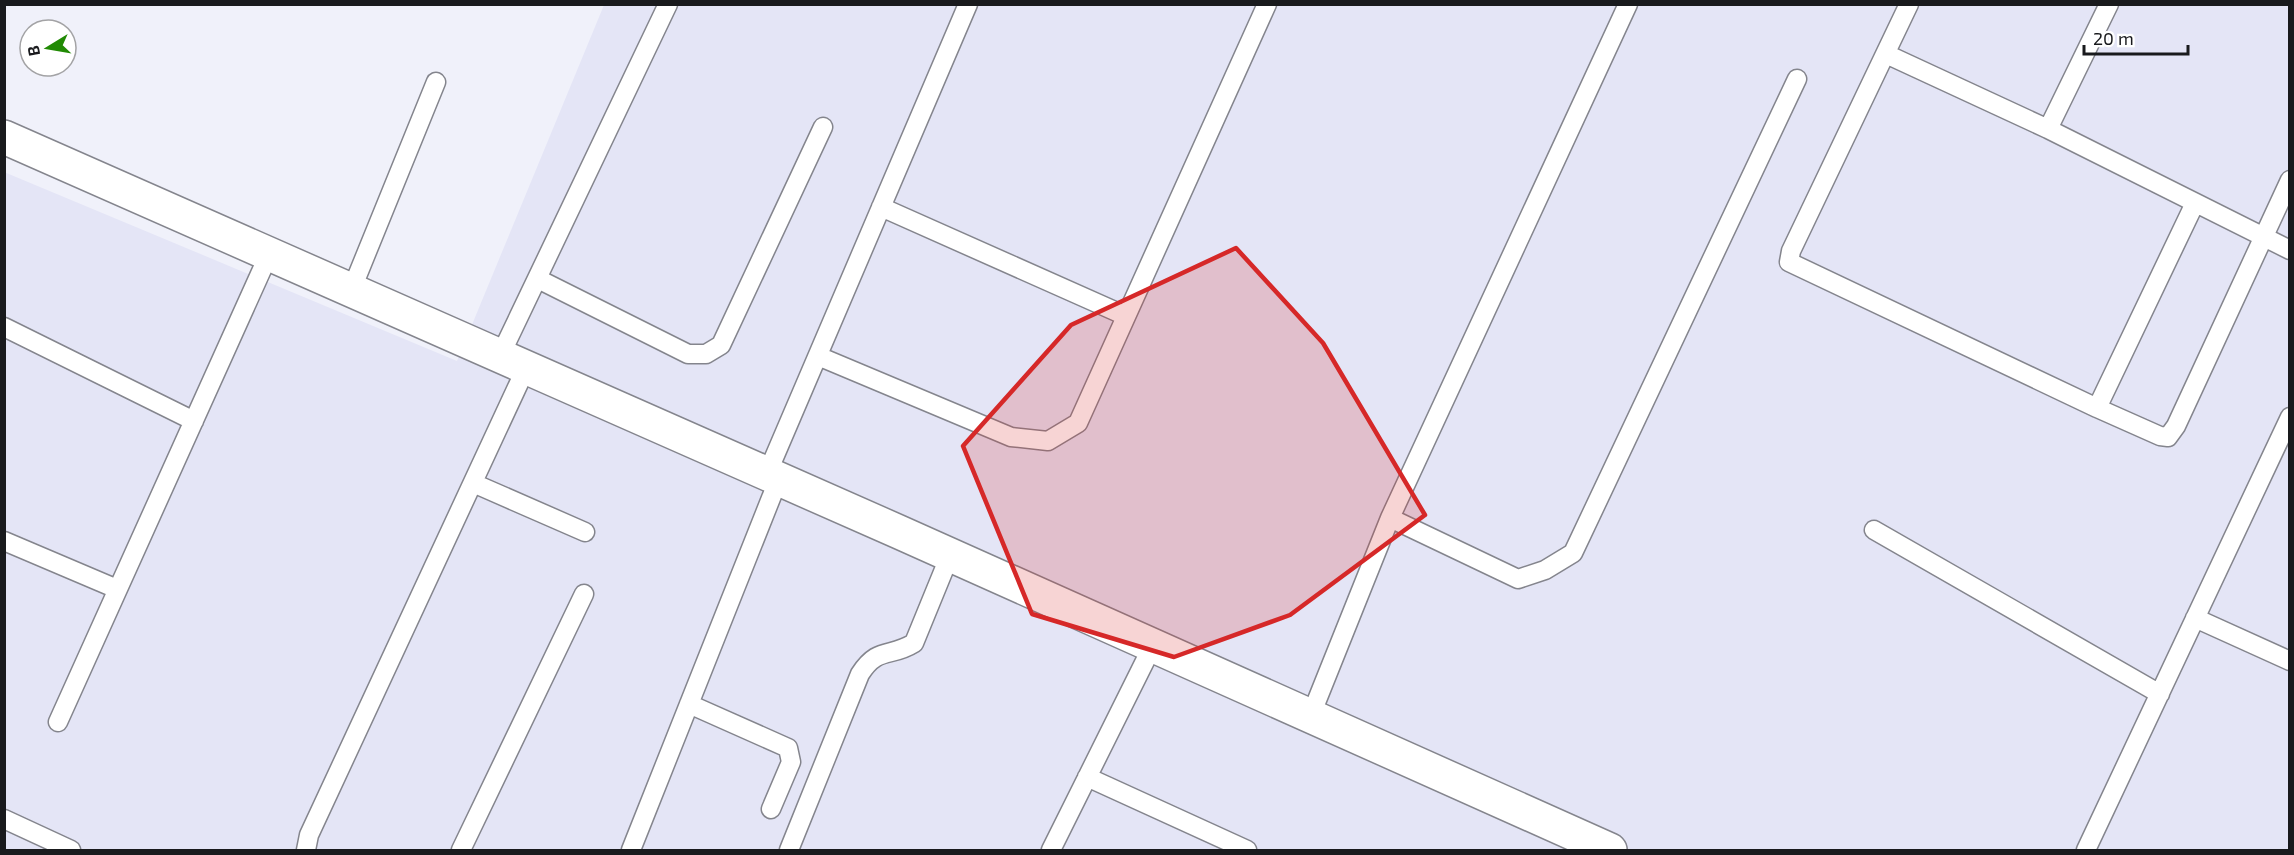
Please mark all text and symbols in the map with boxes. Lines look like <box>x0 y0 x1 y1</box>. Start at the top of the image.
north arrow <box>18 18 78 78</box>
scale bar <box>2084 18 2188 56</box>
text: 20 m <box>2093 27 2134 49</box>
text: B <box>22 44 43 58</box>

